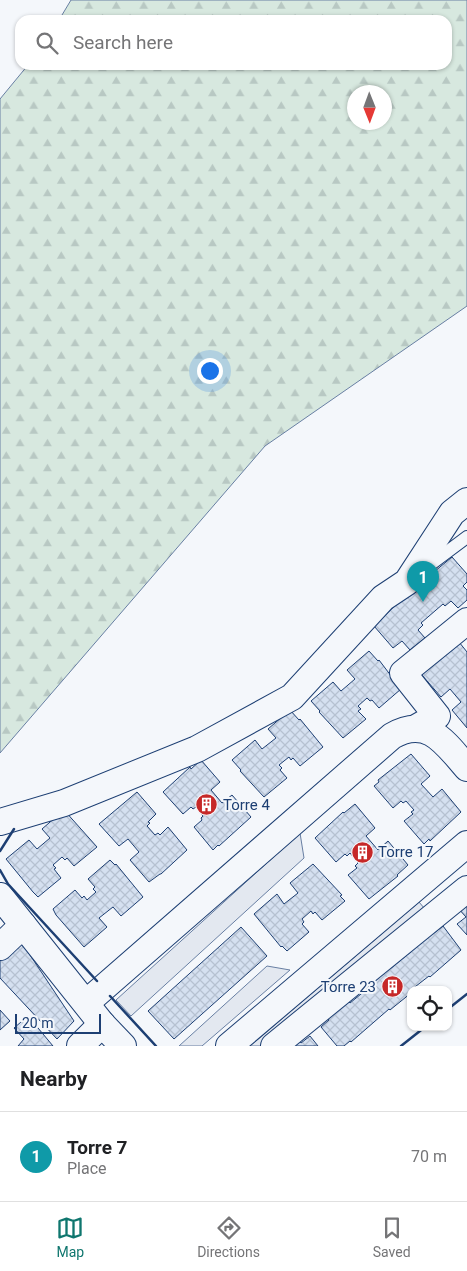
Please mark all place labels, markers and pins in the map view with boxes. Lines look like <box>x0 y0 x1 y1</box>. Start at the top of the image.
pin: 1 <box>407 561 439 602</box>
building icon: Torre 4 <box>195 793 219 817</box>
place label: Torre 4 <box>223 796 270 814</box>
building icon: Torre 17 <box>350 840 374 864</box>
place label: Torre 17 <box>378 843 433 861</box>
building icon: Torre 23 <box>380 975 404 999</box>
place label: Torre 23 <box>321 978 376 996</box>

